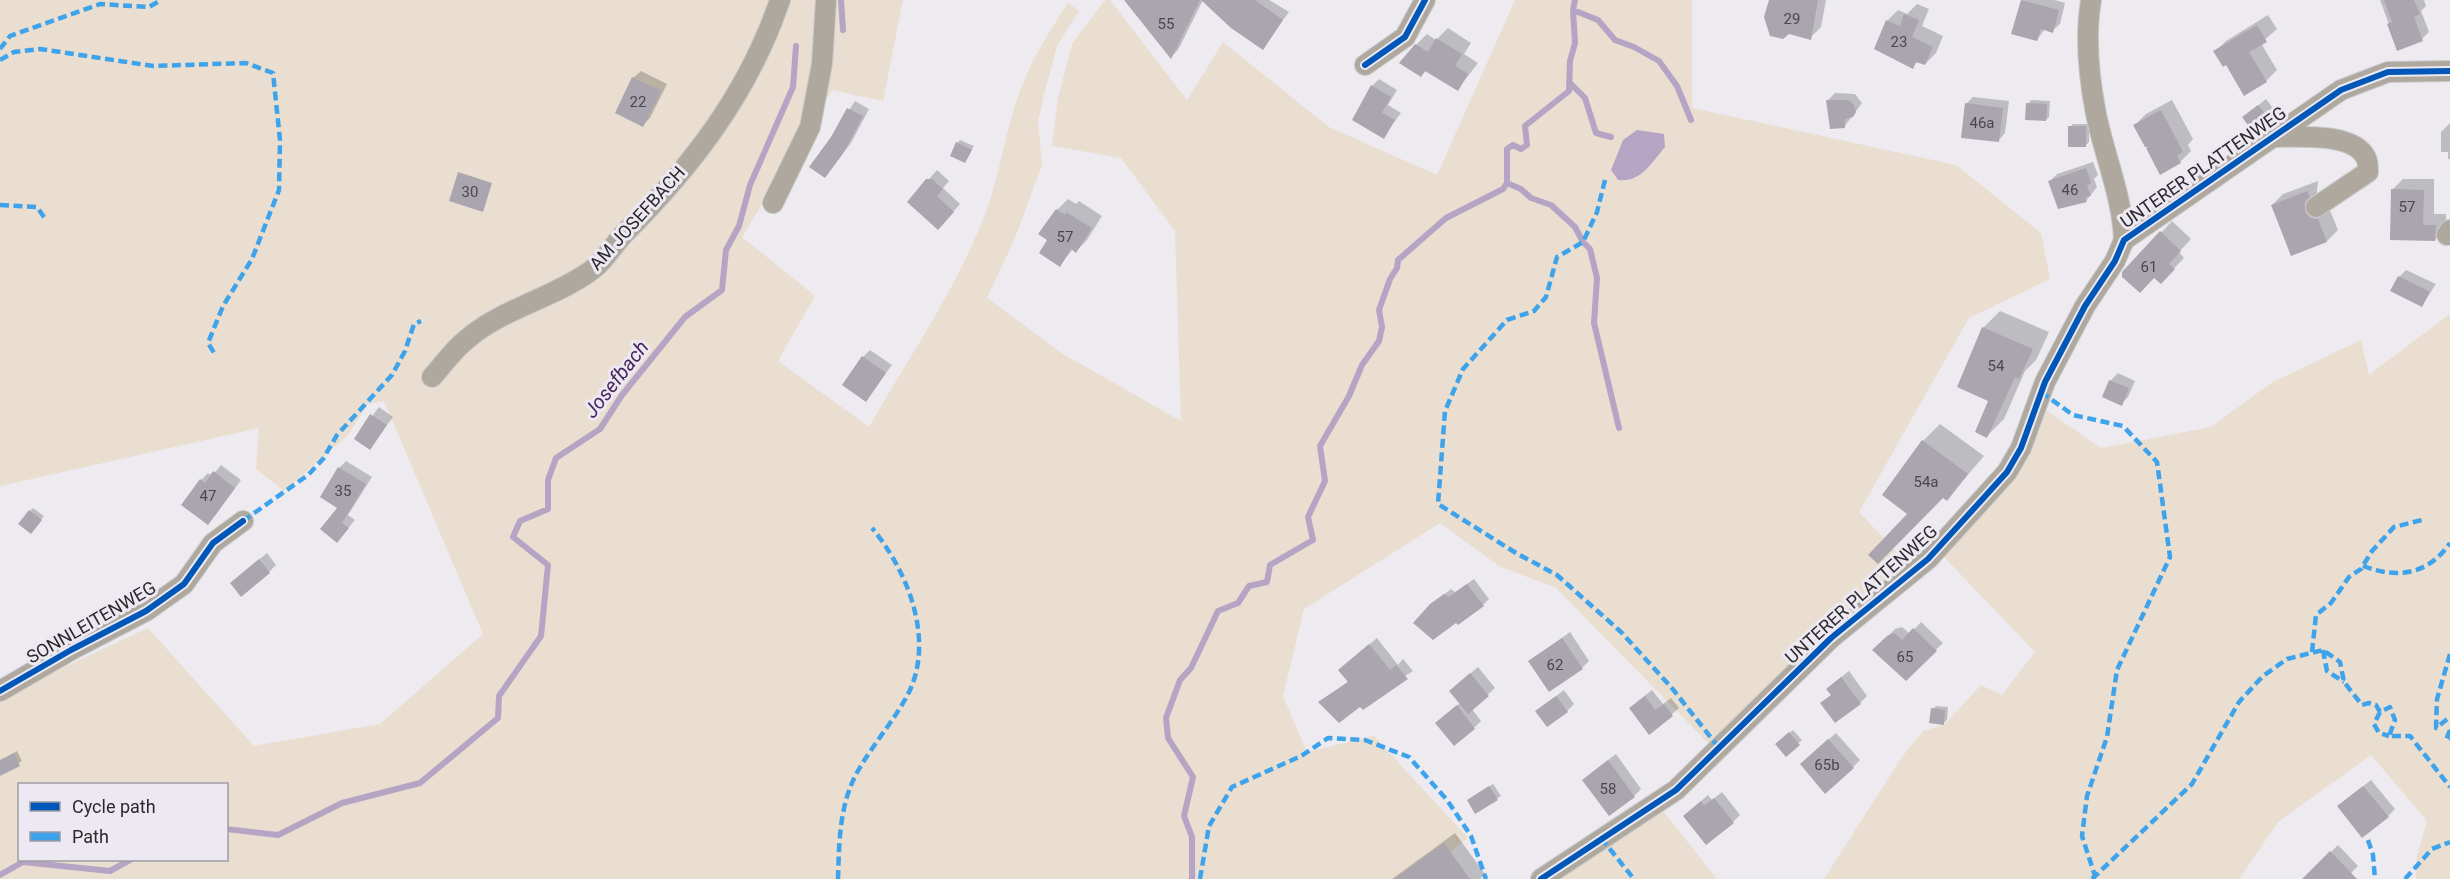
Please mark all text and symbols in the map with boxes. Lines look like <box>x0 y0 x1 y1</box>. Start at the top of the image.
house number: 29 <box>1784 10 1800 28</box>
house number: 55 <box>1158 15 1174 33</box>
house number: 23 <box>1891 33 1907 51</box>
house number: 22 <box>630 93 646 111</box>
street label: UNTERER PLATTENWEG <box>2116 102 2290 232</box>
house number: 46a <box>1969 114 1995 132</box>
street label: AM JOSEFBACH <box>585 162 689 274</box>
house number: 46 <box>2062 181 2078 199</box>
house number: 30 <box>462 183 478 201</box>
house number: 57 <box>2399 198 2415 216</box>
house number: 57 <box>1057 228 1073 246</box>
house number: 61 <box>2141 258 2157 276</box>
water label: Josefbach <box>578 336 654 422</box>
house number: 54 <box>1988 357 2005 375</box>
house number: 54a <box>1913 473 1939 491</box>
house number: 35 <box>335 482 351 500</box>
house number: 47 <box>200 487 216 505</box>
street label: UNTERER PLATTENWEG <box>1781 520 1941 668</box>
street label: SONNLEITENWEG <box>23 577 159 667</box>
house number: 65 <box>1897 648 1913 666</box>
house number: 62 <box>1547 656 1563 674</box>
house number: 65b <box>1814 756 1840 774</box>
house number: 58 <box>1600 780 1616 798</box>
legend <box>18 783 228 861</box>
text: Cycle path <box>72 796 156 817</box>
text: Path <box>72 826 109 847</box>

